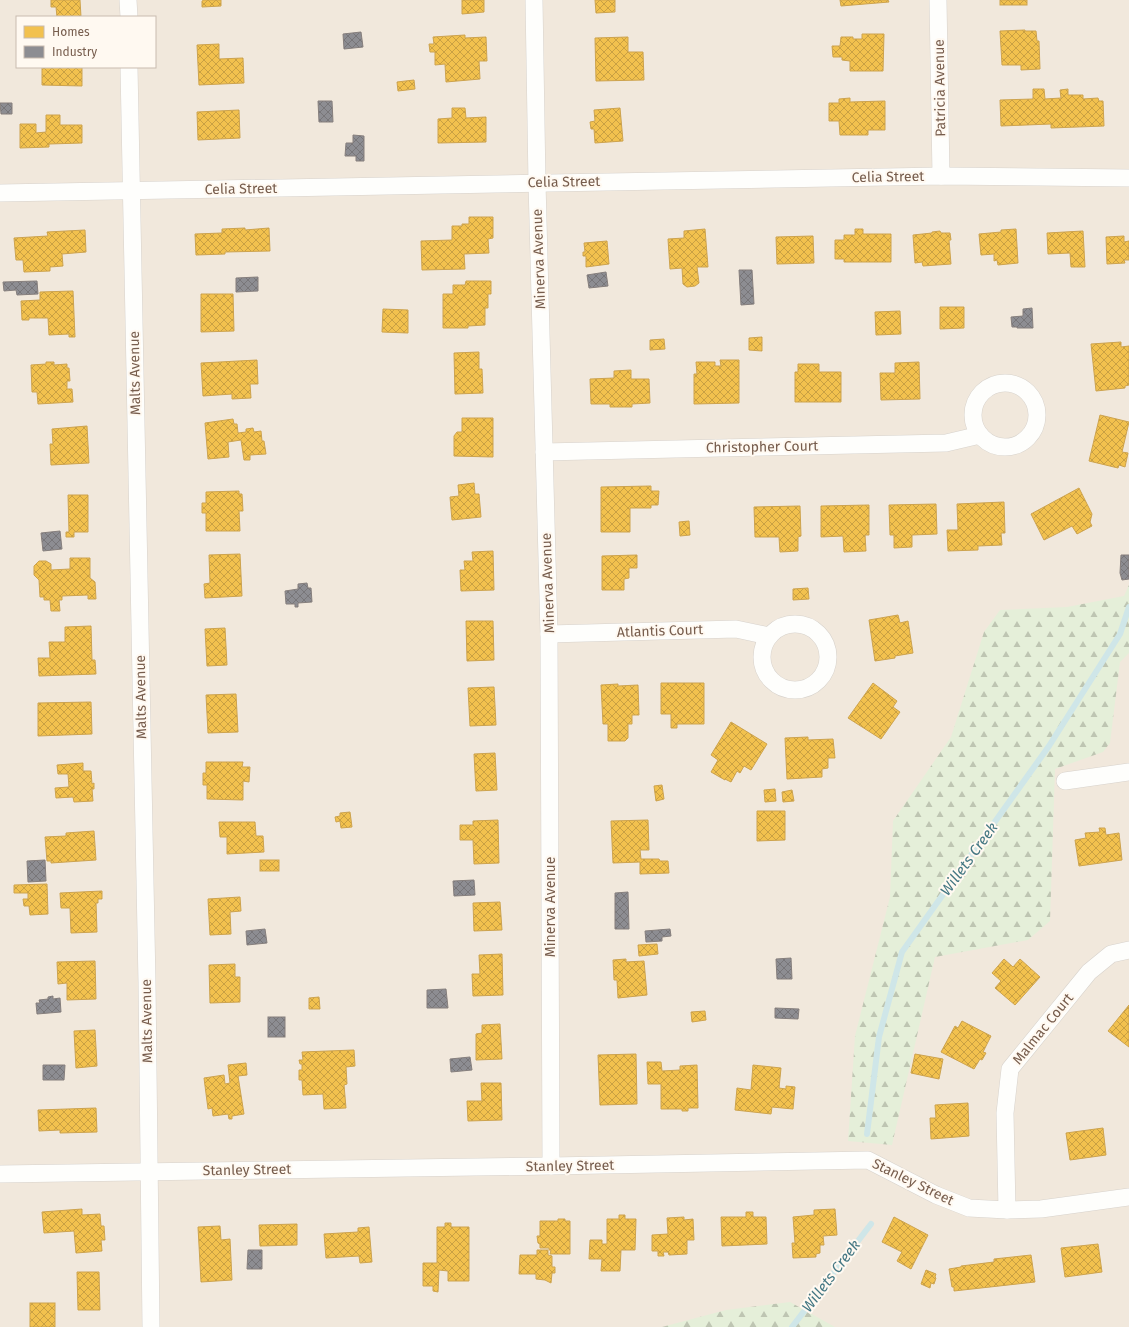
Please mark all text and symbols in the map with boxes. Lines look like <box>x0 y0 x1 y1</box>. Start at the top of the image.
legend <box>16 16 156 68</box>
text: Homes <box>52 25 90 39</box>
street label: Patricia Avenue <box>931 39 949 137</box>
text: Industry <box>52 45 97 59</box>
street label: Celia Street <box>852 168 925 186</box>
street label: Celia Street <box>528 173 601 191</box>
street label: Celia Street <box>205 180 278 198</box>
street label: Minerva Avenue <box>529 208 549 310</box>
street label: Malts Avenue <box>126 331 144 415</box>
street label: Christopher Court <box>706 438 819 456</box>
street label: Minerva Avenue <box>538 532 558 634</box>
street label: Atlantis Court <box>617 621 704 641</box>
street label: Malts Avenue <box>132 655 150 739</box>
water label: Willets Creek <box>936 819 1002 899</box>
street label: Minerva Avenue <box>542 857 559 957</box>
street label: Malts Avenue <box>138 979 156 1063</box>
street label: Malmac Court <box>1009 989 1078 1068</box>
street label: Stanley Street <box>869 1155 957 1209</box>
street label: Stanley Street <box>526 1157 615 1175</box>
street label: Stanley Street <box>203 1161 292 1179</box>
water label: Willets Creek <box>798 1236 864 1316</box>

